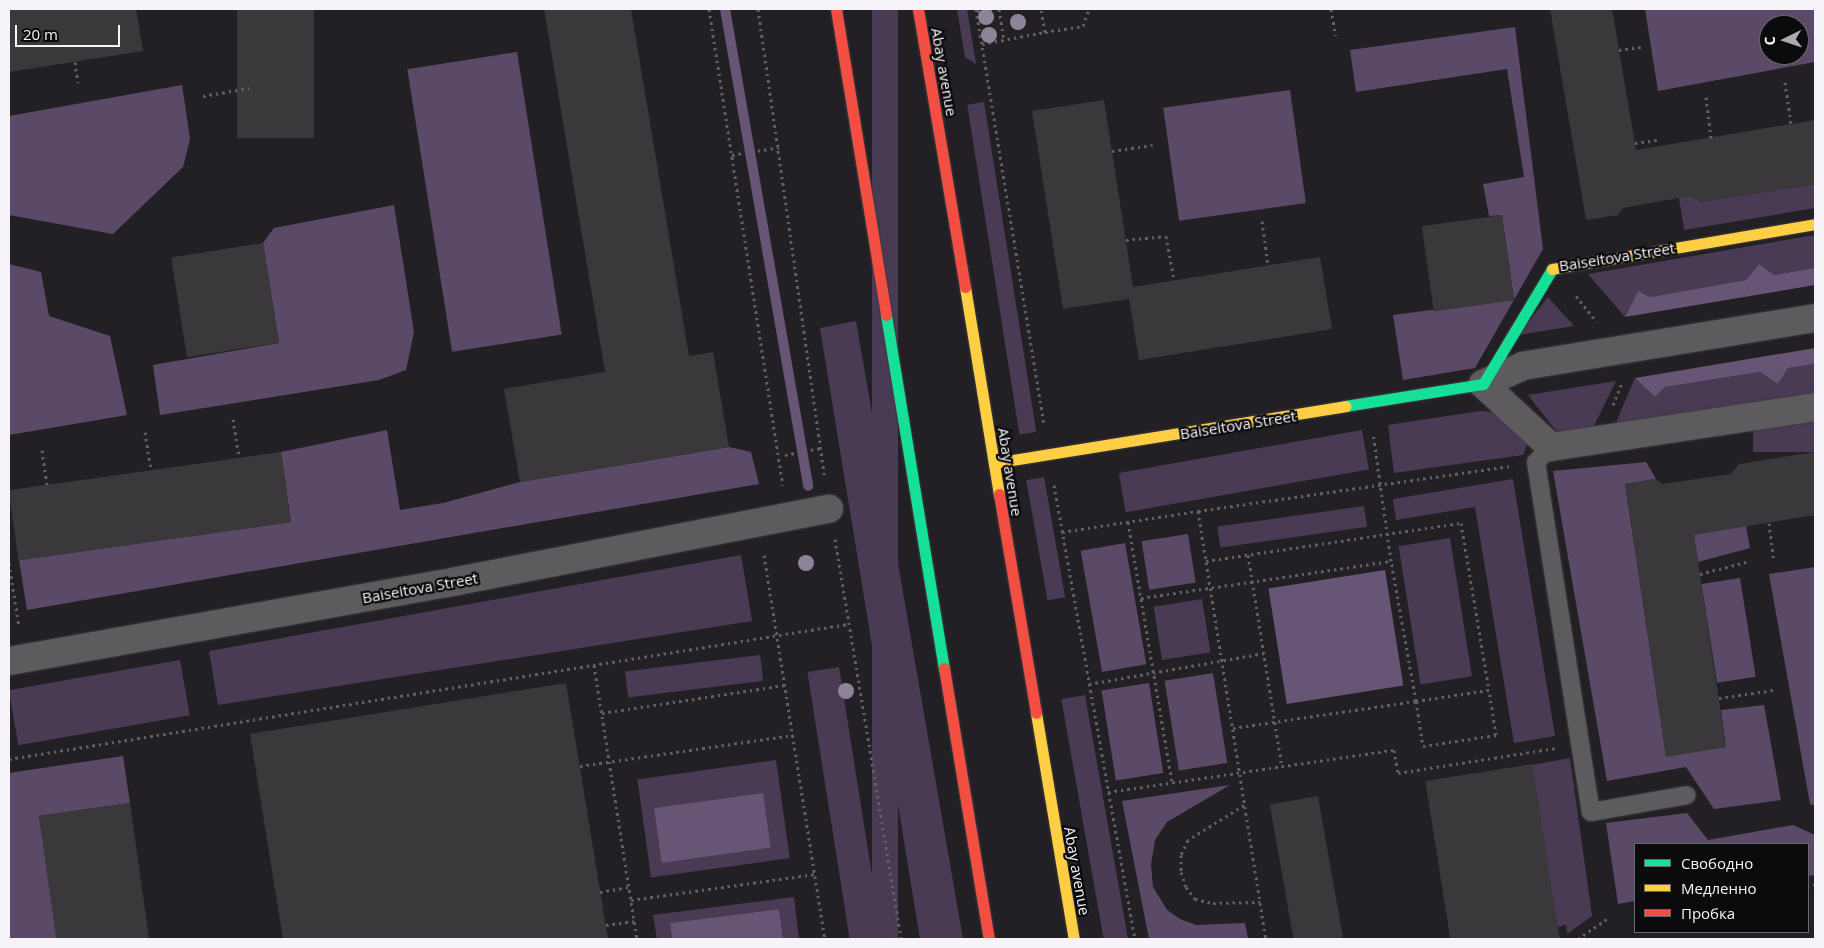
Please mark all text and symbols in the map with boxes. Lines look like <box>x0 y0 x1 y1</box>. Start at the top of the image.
scale bar <box>18 15 122 47</box>
north arrow <box>1759 15 1809 65</box>
text: 20 m <box>23 24 58 44</box>
street label: Abay avenue <box>927 26 961 118</box>
text: С <box>1760 36 1779 46</box>
street label: Baiseitova Street <box>1558 239 1676 275</box>
street label: Baiseitova Street <box>1179 407 1297 443</box>
street label: Abay avenue <box>994 426 1026 518</box>
street label: Baiseitova Street <box>361 569 479 607</box>
street label: Abay avenue <box>1060 825 1094 917</box>
legend <box>1634 843 1809 933</box>
text: Свободно <box>1681 853 1753 873</box>
text: Медленно <box>1681 878 1757 898</box>
text: Пробка <box>1681 903 1735 923</box>

